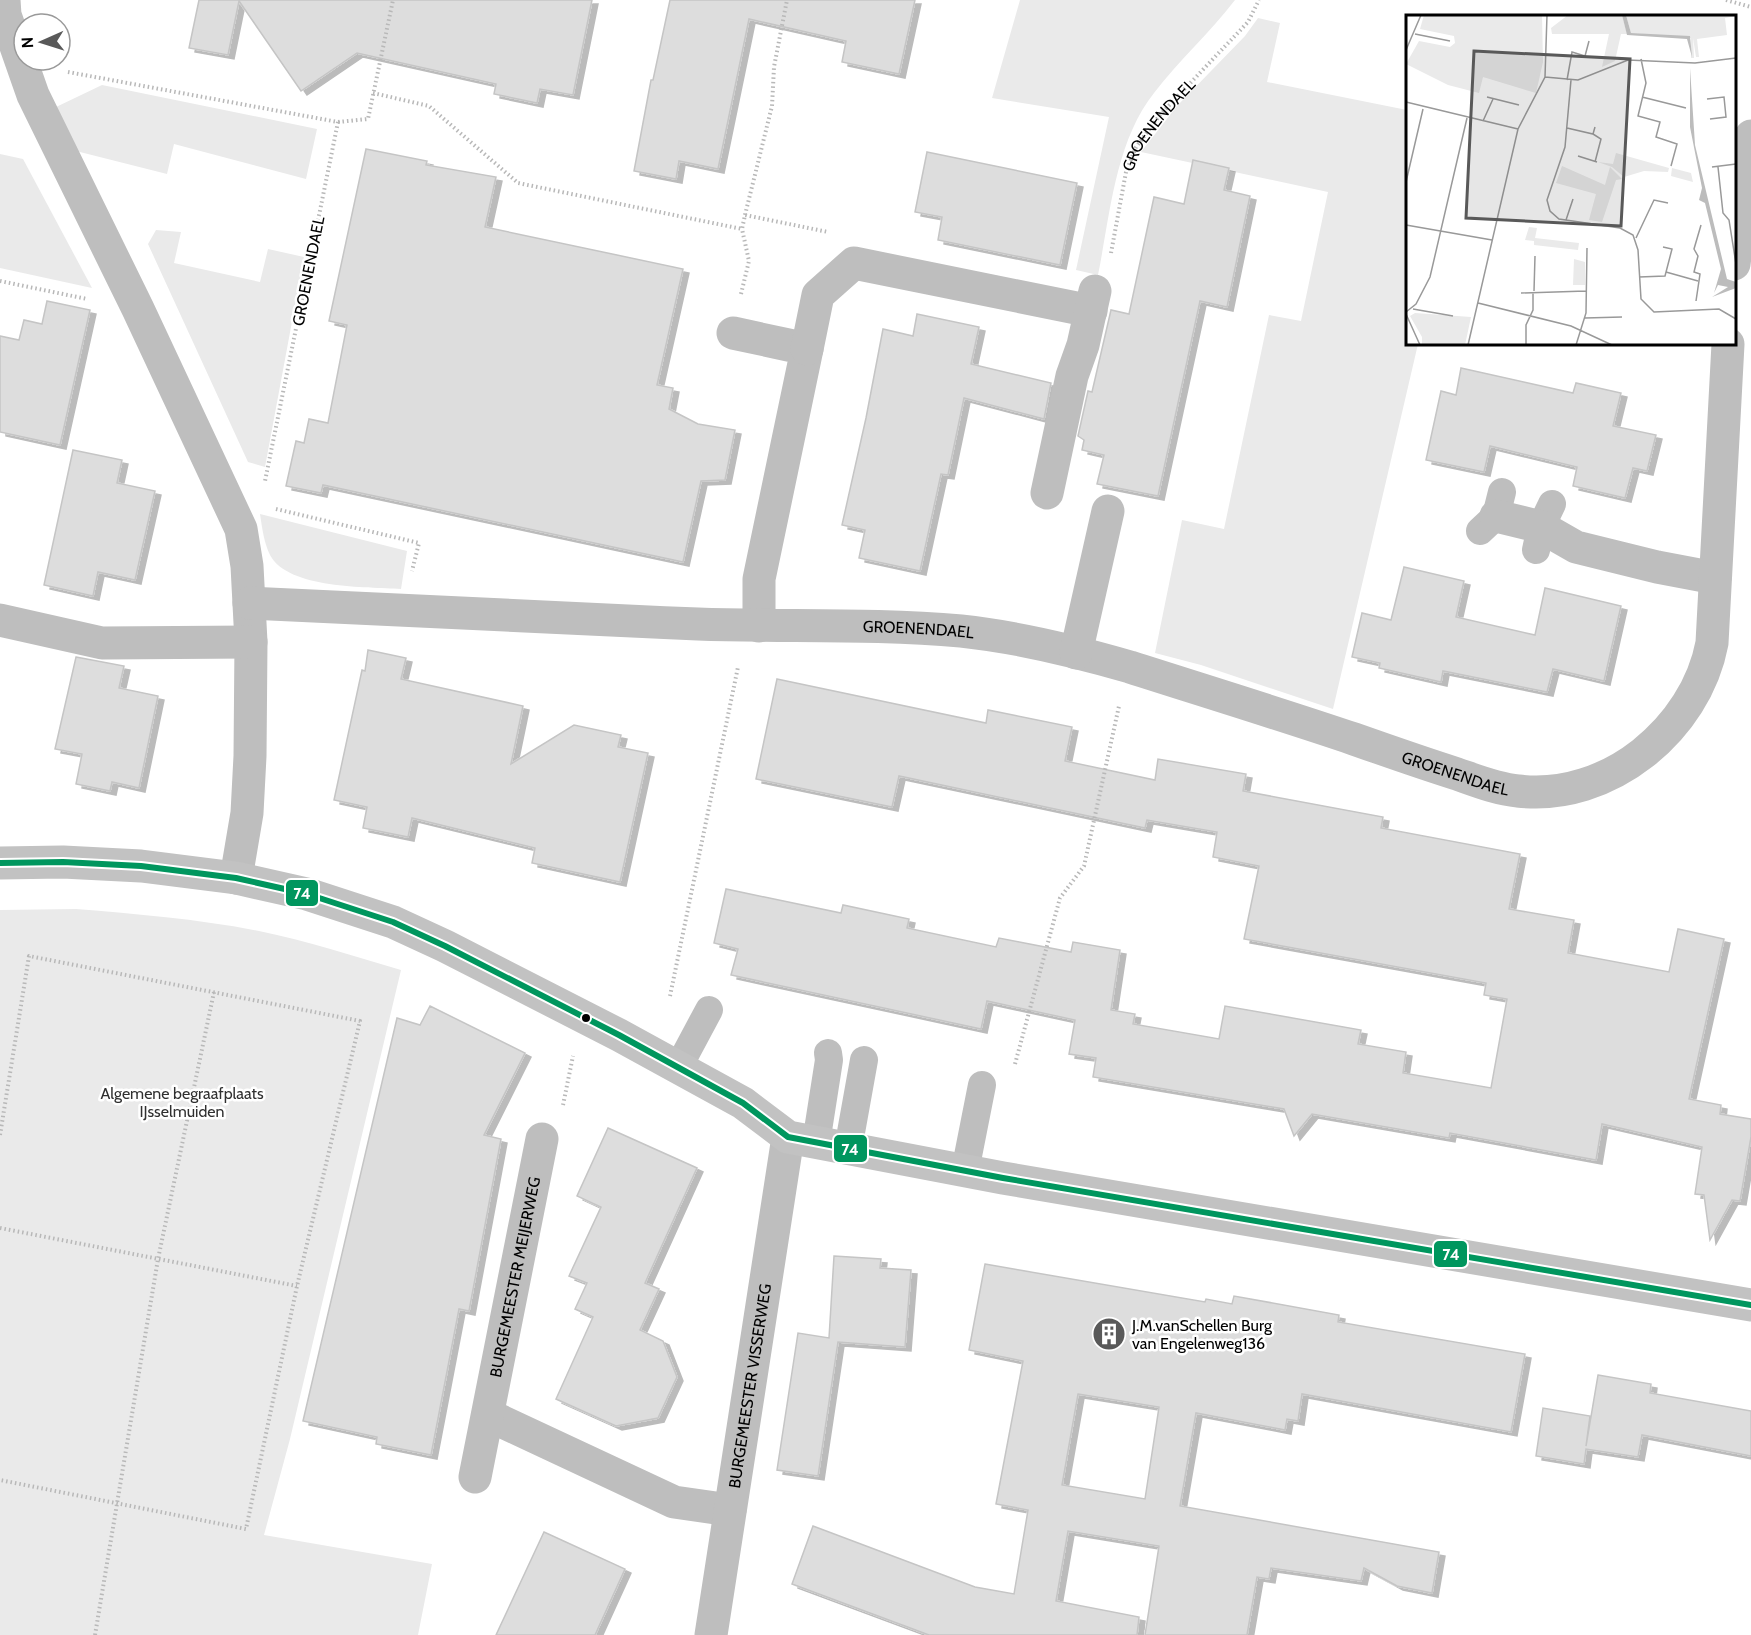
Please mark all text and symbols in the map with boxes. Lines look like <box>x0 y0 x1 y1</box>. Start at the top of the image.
north arrow <box>12 12 72 72</box>
inset map <box>1406 15 1736 345</box>
text: N <box>18 37 37 49</box>
street label: GROENENDAEL <box>1118 75 1199 174</box>
street label: GROENENDAEL <box>289 215 328 327</box>
street label: GROENENDAEL <box>863 617 975 642</box>
street label: GROENENDAEL <box>1399 747 1510 800</box>
line badge: 74 <box>285 879 319 907</box>
text: 74 <box>293 884 311 903</box>
unlabelled marker <box>580 1012 592 1024</box>
park label: Algemene begraafplaats IJsselmuiden <box>100 1084 264 1121</box>
line badge: 74 <box>833 1134 868 1163</box>
text: 74 <box>841 1140 859 1159</box>
street label: BURGEMEESTER MEIJERWEG <box>486 1175 544 1379</box>
line badge: 74 <box>1433 1240 1468 1268</box>
text: 74 <box>1442 1245 1460 1264</box>
street label: BURGEMEESTER VISSERWEG <box>725 1282 775 1490</box>
building icon: J.M.vanSchellen Burg van Engelenweg136 <box>1091 1316 1127 1352</box>
place label: J.M.vanSchellen Burg van Engelenweg136 <box>1131 1316 1273 1353</box>

